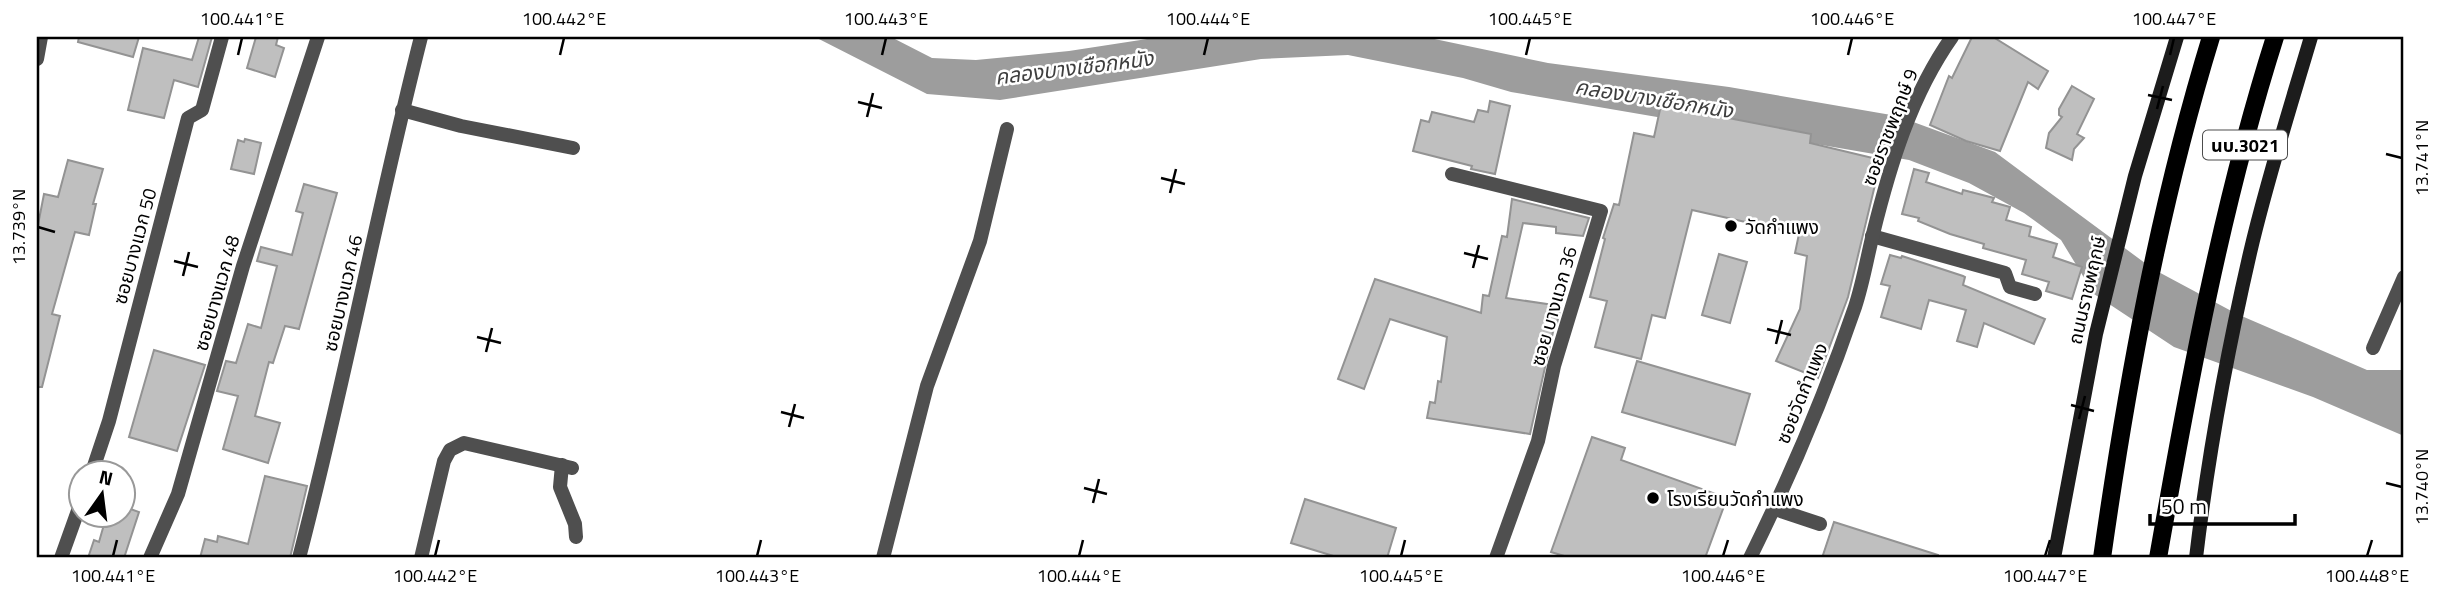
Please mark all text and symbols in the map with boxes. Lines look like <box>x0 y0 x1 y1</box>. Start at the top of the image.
text: 100.441°E <box>200 5 284 32</box>
text: 100.442°E <box>522 5 606 32</box>
text: 100.443°E <box>844 5 928 32</box>
text: 100.444°E <box>1166 5 1250 32</box>
text: 100.445°E <box>1488 5 1572 32</box>
text: 100.446°E <box>1810 5 1894 32</box>
text: 100.447°E <box>2132 5 2216 32</box>
water label: คลองบางเชือกหนัง <box>993 41 1157 93</box>
street label: ซอยราชพฤกษ์ 9 <box>1853 64 1925 190</box>
water label: คลองบางเชือกหนัง <box>1573 70 1737 127</box>
text: 13.741°N <box>2408 120 2435 196</box>
road number: นบ.3021 <box>2203 130 2287 160</box>
street label: ซอยบางแวก 50 <box>105 185 163 307</box>
text: 13.739°N <box>5 189 32 265</box>
place label: วัดกำแพง <box>1745 212 1819 241</box>
marker: วัดกำแพง <box>1723 218 1739 234</box>
street label: ซอยบางแวก 48 <box>186 231 246 354</box>
street label: ซอยบางแวก 46 <box>314 232 370 354</box>
street label: ถนนราชพฤกษ์ <box>2059 233 2113 347</box>
street label: ซอย บางแวก 36 <box>1522 243 1584 369</box>
street label: ซอยวัดกำแพง <box>1768 338 1834 448</box>
text: 13.740°N <box>2408 449 2435 525</box>
north arrow <box>66 458 136 528</box>
text: N <box>96 461 116 493</box>
scale bar <box>2150 483 2296 527</box>
place label: โรงเรียนวัดกำแพง <box>1667 484 1804 513</box>
marker: โรงเรียนวัดกำแพง <box>1645 490 1661 506</box>
text: 50 m <box>2161 490 2207 522</box>
text: 100.441°E <box>71 562 155 589</box>
text: 100.442°E <box>393 562 477 589</box>
text: 100.443°E <box>715 562 799 589</box>
text: 100.444°E <box>1037 562 1121 589</box>
text: 100.445°E <box>1359 562 1443 589</box>
text: 100.446°E <box>1681 562 1765 589</box>
text: 100.447°E <box>2003 562 2087 589</box>
text: 100.448°E <box>2325 562 2409 589</box>

